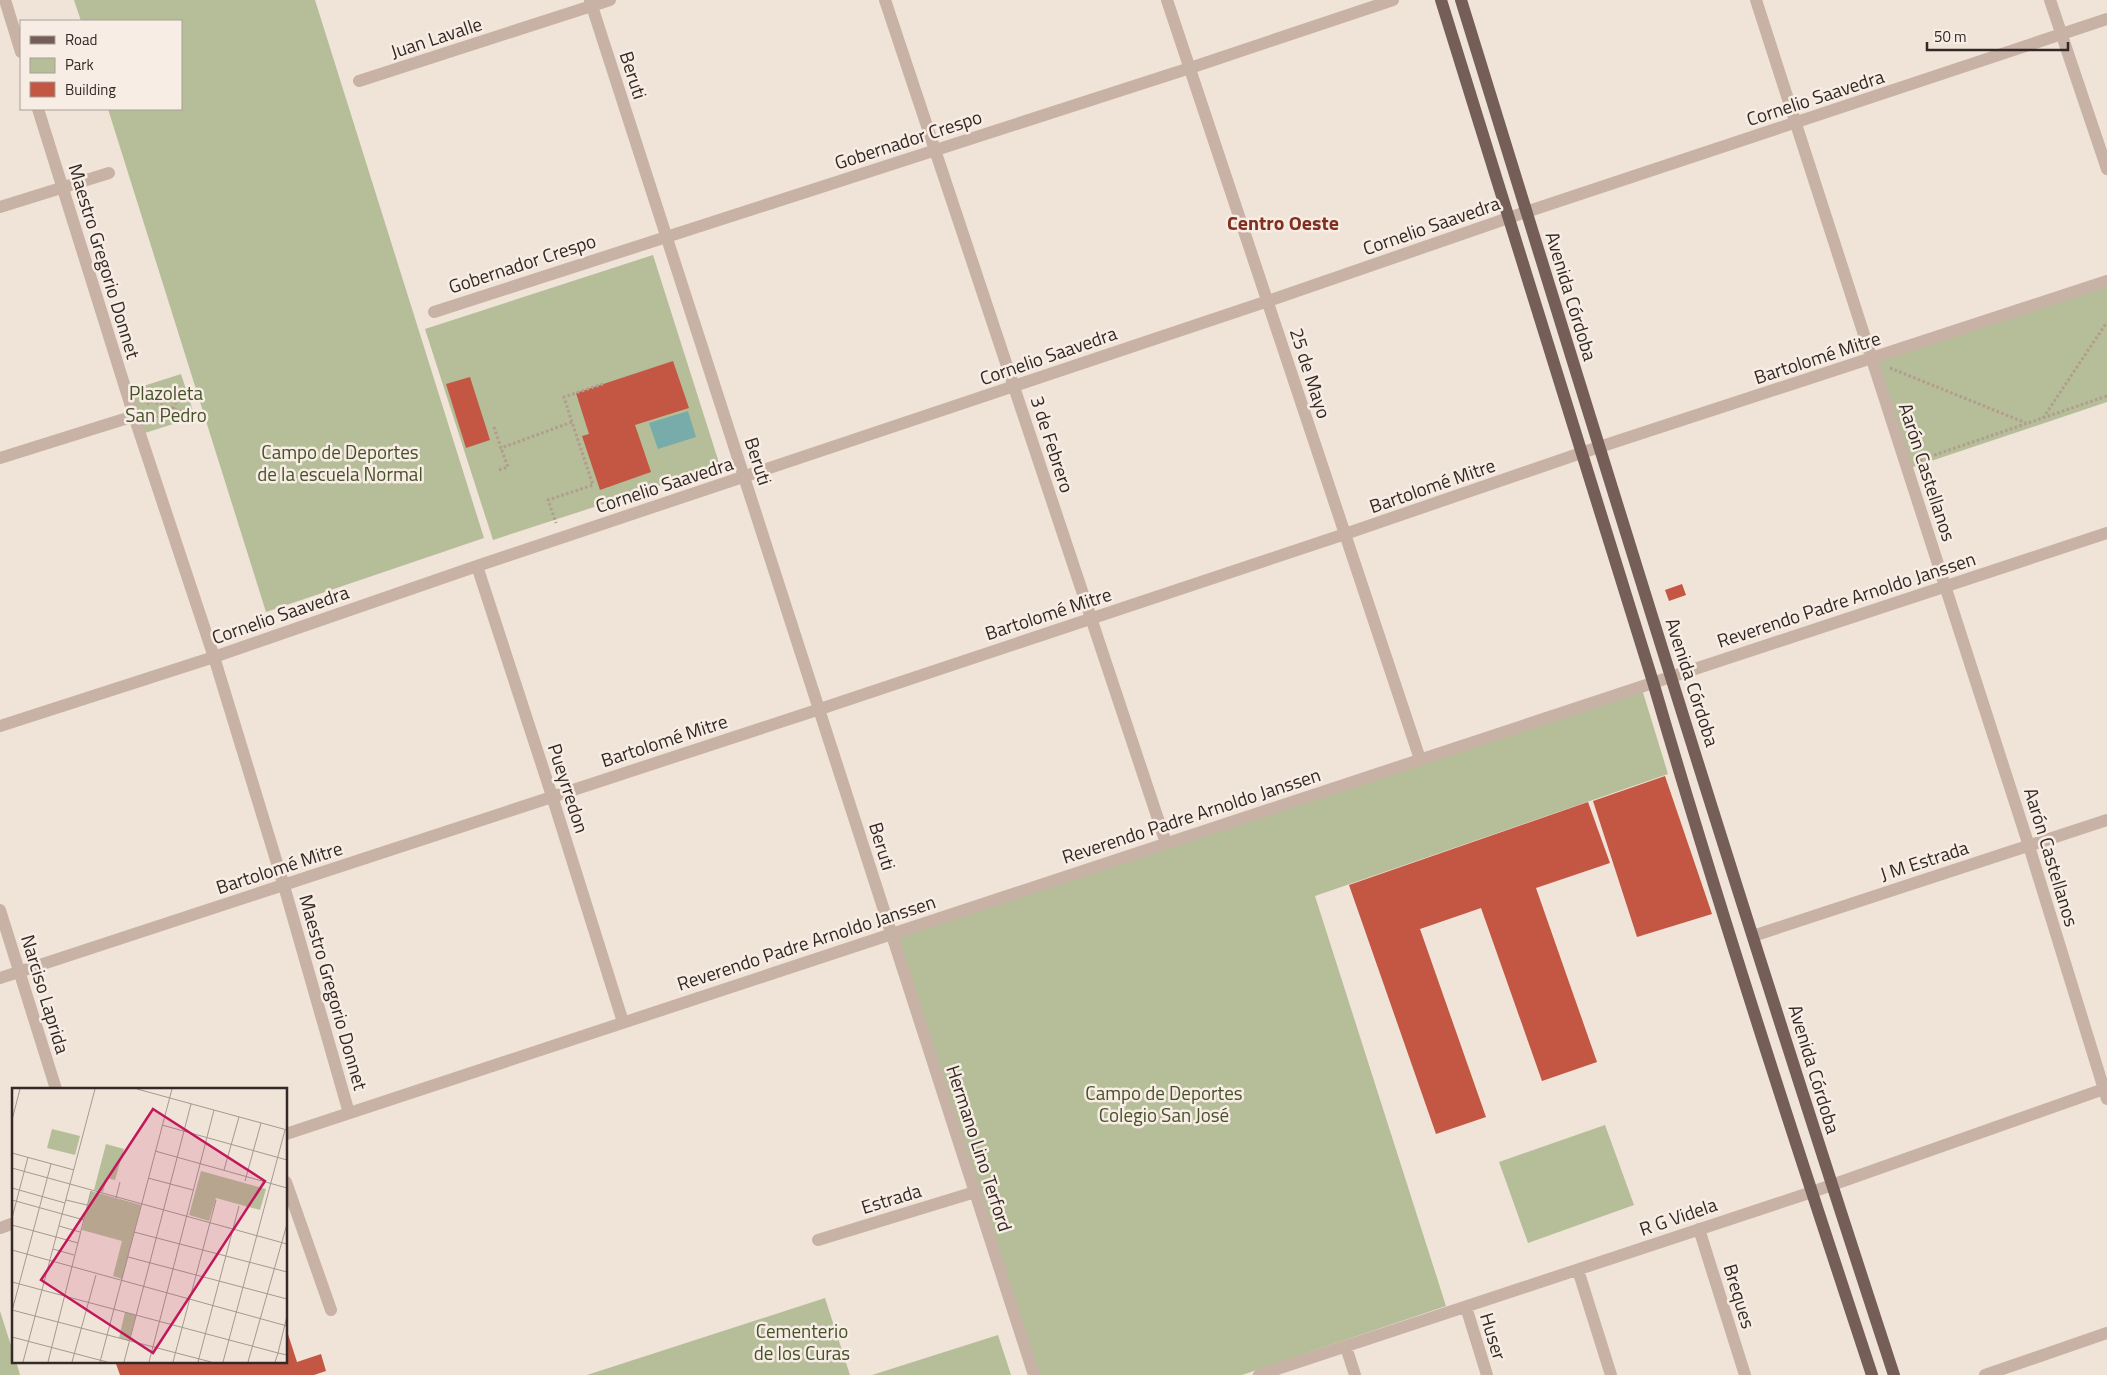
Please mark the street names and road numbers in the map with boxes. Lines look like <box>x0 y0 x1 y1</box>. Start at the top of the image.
street label: Juan Lavalle <box>386 9 486 65</box>
street label: Beruti <box>613 47 655 103</box>
street label: Cornelio Saavedra <box>1742 61 1888 133</box>
street label: Gobernador Crespo <box>830 101 986 177</box>
street label: Maestro Gregorio Donnet <box>62 160 149 362</box>
street label: Cornelio Saavedra <box>1359 188 1504 262</box>
street label: Gobernador Crespo <box>444 225 600 301</box>
street label: Avenida Córdoba <box>1539 228 1606 365</box>
street label: Cornelio Saavedra <box>976 318 1121 392</box>
street label: Bartolomé Mitre <box>1750 323 1884 391</box>
street label: 25 de Mayo <box>1283 324 1339 422</box>
street label: 3 de Febrero <box>1024 392 1082 496</box>
street label: Aarón Castellanos <box>1892 399 1964 545</box>
street label: Beruti <box>738 433 780 489</box>
street label: Cornelio Saavedra <box>591 448 737 520</box>
street label: Bartolomé Mitre <box>1365 450 1499 520</box>
street label: Reverendo Padre Arnoldo Janssen <box>1713 543 1979 655</box>
street label: Cornelio Saavedra <box>208 577 353 651</box>
street label: Bartolomé Mitre <box>981 579 1115 647</box>
street label: Avenida Córdoba <box>1659 614 1728 751</box>
street label: Bartolomé Mitre <box>597 706 731 774</box>
street label: Pueyrredon <box>541 739 597 837</box>
street label: Reverendo Padre Arnoldo Janssen <box>1058 759 1324 871</box>
street label: Aarón Castellanos <box>2017 784 2087 930</box>
street label: Beruti <box>862 818 904 874</box>
street label: J M Estrada <box>1876 832 1972 888</box>
street label: Bartolomé Mitre <box>212 833 346 901</box>
street label: Reverendo Padre Arnoldo Janssen <box>673 886 939 998</box>
street label: Maestro Gregorio Donnet <box>292 891 376 1094</box>
street label: Narciso Laprida <box>14 931 78 1058</box>
street label: Avenida Córdoba <box>1782 1001 1849 1138</box>
street label: Hermano Lino Terford <box>939 1061 1021 1235</box>
street label: Estrada <box>857 1175 925 1221</box>
street label: R G Videla <box>1635 1189 1721 1243</box>
street label: Breques <box>1716 1260 1764 1332</box>
street label: Huser <box>1473 1309 1515 1364</box>

